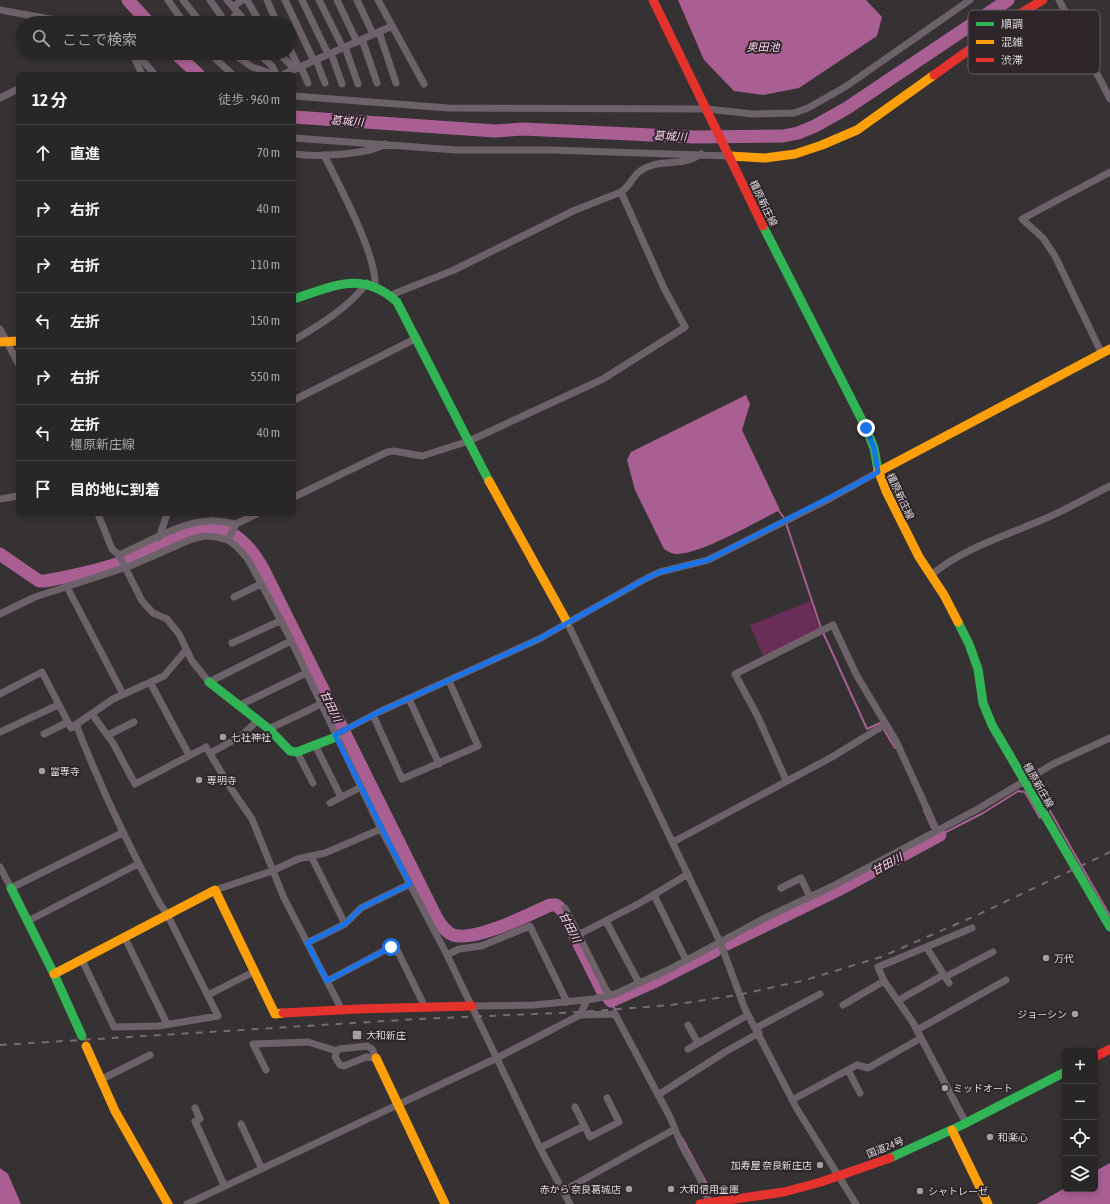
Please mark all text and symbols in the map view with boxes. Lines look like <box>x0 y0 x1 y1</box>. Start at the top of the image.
legend <box>968 10 1100 74</box>
search box <box>16 16 296 60</box>
text: 順調 <box>1001 18 1023 30</box>
icon: search <box>30 27 52 49</box>
text: ここで検索 <box>62 31 137 48</box>
text: 混雑 <box>1001 36 1023 48</box>
water label: 奥田池 <box>747 41 780 53</box>
text: 渋滞 <box>1001 54 1023 66</box>
text: 12 分 <box>32 90 67 110</box>
text: 徒歩 · 960 m <box>218 92 280 107</box>
water label: 葛城川 <box>330 114 365 128</box>
water label: 葛城川 <box>653 129 688 143</box>
icon: ahead <box>32 142 54 164</box>
text: 直進 <box>70 145 100 162</box>
text: 70 m <box>257 145 280 160</box>
street label: 橿原新庄線 <box>748 178 779 228</box>
icon: right <box>32 198 54 220</box>
text: 右折 <box>70 201 100 218</box>
text: 40 m <box>257 201 280 216</box>
icon: right <box>32 254 54 276</box>
text: 右折 <box>70 257 100 274</box>
text: 110 m <box>251 257 280 272</box>
icon: left <box>32 310 54 332</box>
text: 左折 <box>70 313 100 330</box>
text: 150 m <box>251 313 280 328</box>
icon: right <box>32 366 54 388</box>
text: 右折 <box>70 369 100 386</box>
text: 550 m <box>251 369 280 384</box>
text: 左折 <box>70 416 100 433</box>
route end <box>857 419 875 437</box>
icon: left <box>32 422 54 444</box>
text: 40 m <box>257 425 280 440</box>
text: 橿原新庄線 <box>70 437 135 452</box>
street label: 橿原新庄線 <box>885 471 916 521</box>
icon: arrive <box>32 478 54 500</box>
text: 目的地に到着 <box>70 481 160 498</box>
water label: 甘田川 <box>318 689 344 724</box>
marker: 七社神社 <box>218 732 228 742</box>
place label: 七社神社 <box>231 732 271 743</box>
street label: 橿原新庄線 <box>1021 761 1056 810</box>
marker: 當専寺 <box>37 766 47 776</box>
place label: 當専寺 <box>50 766 80 777</box>
marker: 専明寺 <box>194 775 204 785</box>
place label: 専明寺 <box>207 775 237 786</box>
water label: 甘田川 <box>870 850 905 877</box>
water label: 甘田川 <box>557 910 584 945</box>
route start <box>382 938 400 956</box>
marker: 万代 <box>1041 953 1051 963</box>
place label: 万代 <box>1054 953 1074 964</box>
place label: ジョーシン <box>1017 1009 1067 1020</box>
marker: ジョーシン <box>1070 1009 1080 1019</box>
marker: 大和新庄 <box>351 1029 363 1041</box>
place label: 大和新庄 <box>366 1030 406 1041</box>
map controls <box>1062 1048 1098 1192</box>
button: + <box>1062 1048 1098 1084</box>
marker: ミッドオート <box>940 1083 950 1093</box>
place label: ミッドオート <box>953 1083 1013 1094</box>
button: − <box>1062 1084 1098 1120</box>
button: locate <box>1062 1120 1098 1156</box>
marker: 和楽心 <box>985 1132 995 1142</box>
place label: 和楽心 <box>998 1132 1028 1143</box>
street label: 国道24号 <box>865 1135 906 1160</box>
button: layers <box>1062 1156 1098 1192</box>
place label: 加寿屋 奈良新庄店 <box>731 1160 812 1171</box>
marker: 加寿屋 奈良新庄店 <box>815 1160 825 1170</box>
place label: 赤から 奈良葛城店 <box>540 1184 621 1195</box>
marker: 赤から 奈良葛城店 <box>624 1184 634 1194</box>
marker: 大和信用金庫 <box>666 1184 676 1194</box>
place label: 大和信用金庫 <box>679 1184 739 1195</box>
marker: シャトレーゼ <box>915 1186 925 1196</box>
place label: シャトレーゼ <box>928 1186 988 1197</box>

